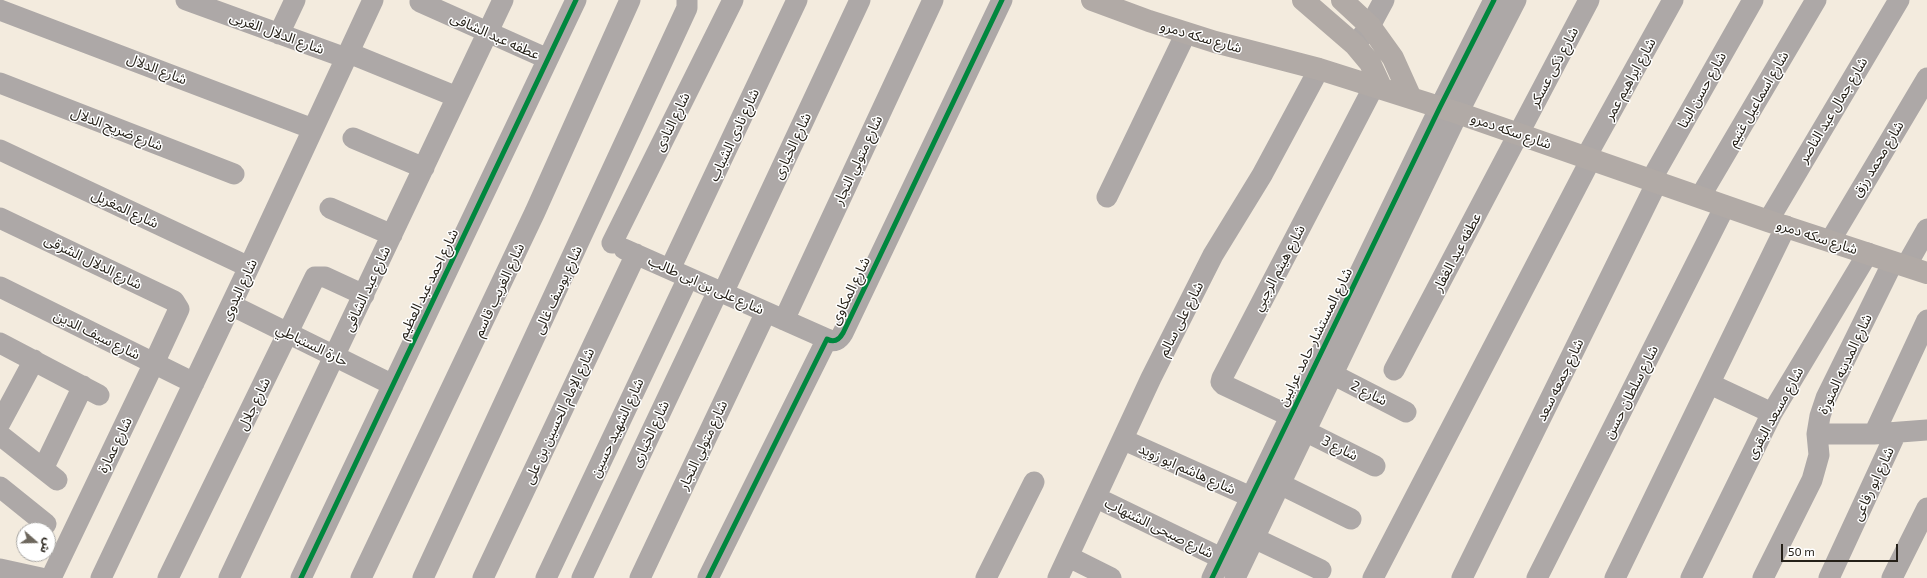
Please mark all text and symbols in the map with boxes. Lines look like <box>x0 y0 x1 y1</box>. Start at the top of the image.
street label: شارع الدلال الغربى <box>227 8 327 58</box>
street label: عطفه عبد الشافى <box>448 9 542 63</box>
street label: شارع سكه دمرو <box>1158 17 1244 57</box>
street label: شارع ذكى عسكر <box>1526 24 1582 110</box>
street label: شارع ابراهيم عمر <box>1601 35 1659 123</box>
street label: شارع اسماعيل غنيم <box>1724 48 1792 150</box>
street label: شارع حسن البنا <box>1674 49 1730 131</box>
street label: شارع الدلال <box>125 50 189 88</box>
street label: شارع جمال عبد الناصر <box>1795 54 1871 166</box>
street label: شارع نادى الشباب <box>705 86 763 184</box>
street label: شارع النادى <box>651 90 693 154</box>
street label: شارع ضريح الدلال <box>69 104 165 154</box>
street label: شارع سكه دمرو <box>1468 109 1554 153</box>
street label: شارع الخيارى <box>769 110 815 182</box>
street label: شارع متولي النجار <box>830 113 886 207</box>
street label: شارع محمد رزق <box>1849 118 1907 200</box>
street label: شارع المغربل <box>89 186 161 232</box>
street label: عطفه عبد الغفار <box>1429 210 1485 294</box>
street label: شارع سكه دمرو <box>1774 216 1860 258</box>
street label: شارع هيثم الرجبي <box>1249 222 1309 314</box>
street label: شارع احمد عبد العظيم <box>394 226 462 342</box>
street label: شارع الدلال الشرقى <box>42 231 144 293</box>
street label: شارع الغريب قاسم <box>470 240 528 340</box>
street label: شارع يوسف غالى <box>530 243 586 337</box>
street label: شارع عبد الشافى <box>340 244 394 334</box>
street label: شارع على بن ابى طالب <box>645 252 767 318</box>
street label: شارع المكاوى <box>826 254 874 328</box>
street label: شارع البدوى <box>217 256 261 324</box>
street label: شارع المستشار حامد عرابين <box>1274 265 1356 409</box>
street label: شارع على سالم <box>1155 279 1207 359</box>
street label: شارع سيف الدين <box>51 307 143 363</box>
street label: شارع المدينه المنورة <box>1814 311 1876 417</box>
street label: حارة السنباطي <box>273 320 351 370</box>
street label: شارع جمعه سعد <box>1533 336 1587 424</box>
street label: شارع سلطان حسن <box>1600 342 1662 442</box>
street label: شارع الإمام الحسين بن على <box>520 345 598 487</box>
street label: شارع مسعد البقرى <box>1743 364 1807 462</box>
street label: شارع جلال <box>234 375 274 433</box>
street label: شارع الشهيد حسين <box>587 376 647 480</box>
street label: شارع 2 <box>1348 377 1390 409</box>
street label: شارع الخيارى <box>627 398 673 470</box>
street label: شارع متولي النجار <box>675 398 731 492</box>
street label: شارع عمارة <box>94 414 136 476</box>
street label: شارع 3 <box>1319 432 1361 464</box>
street label: شارع هاشم ابو زويد <box>1136 440 1238 498</box>
street label: شارع ابو رفاعى <box>1849 444 1897 524</box>
street label: شارع صبحى الشنهاب <box>1102 494 1216 562</box>
north arrow <box>16 522 56 562</box>
scale bar <box>1783 536 1900 562</box>
text: ش <box>38 537 55 555</box>
text: 50 m <box>1788 544 1815 558</box>

